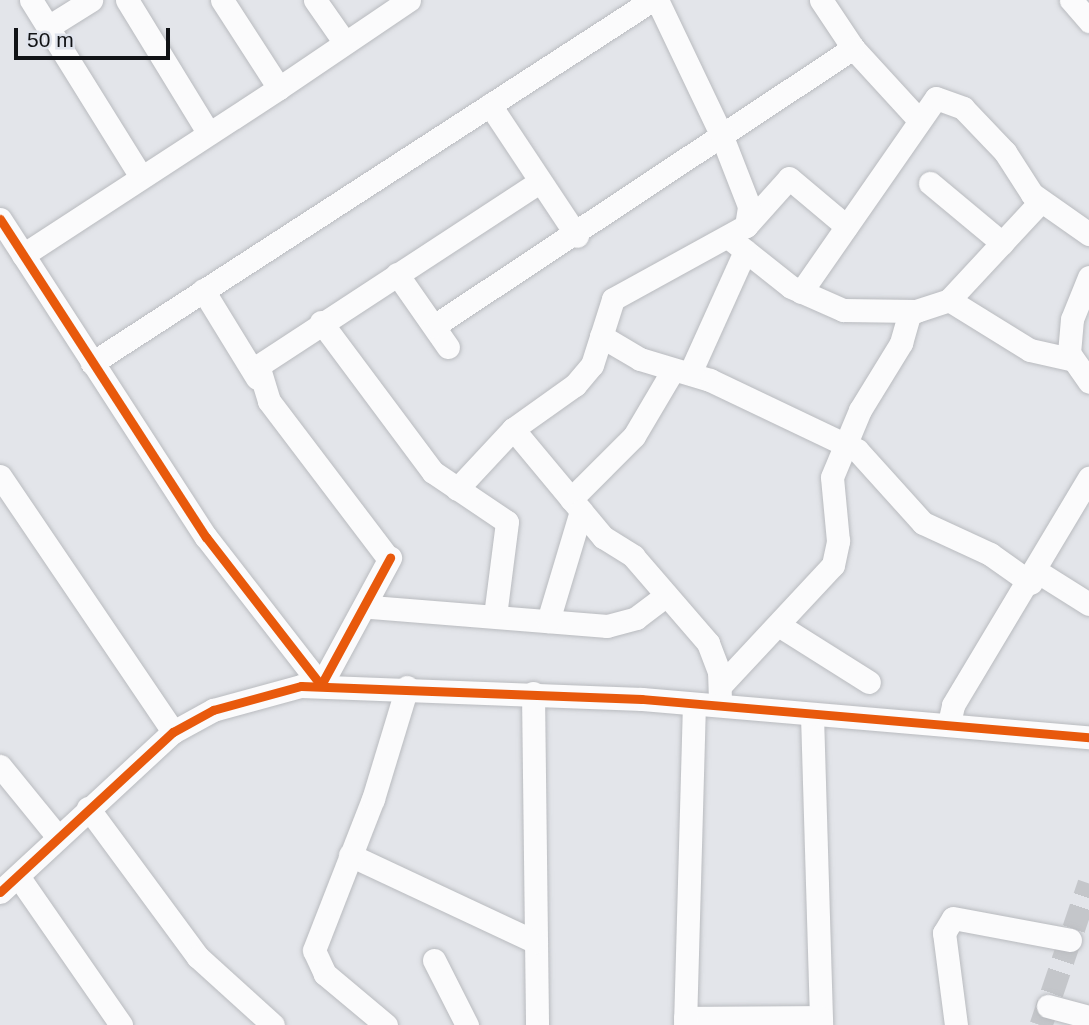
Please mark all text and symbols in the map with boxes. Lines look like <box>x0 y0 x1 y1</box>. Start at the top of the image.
scale bar <box>18 14 173 58</box>
text: 50 m <box>27 28 74 51</box>

